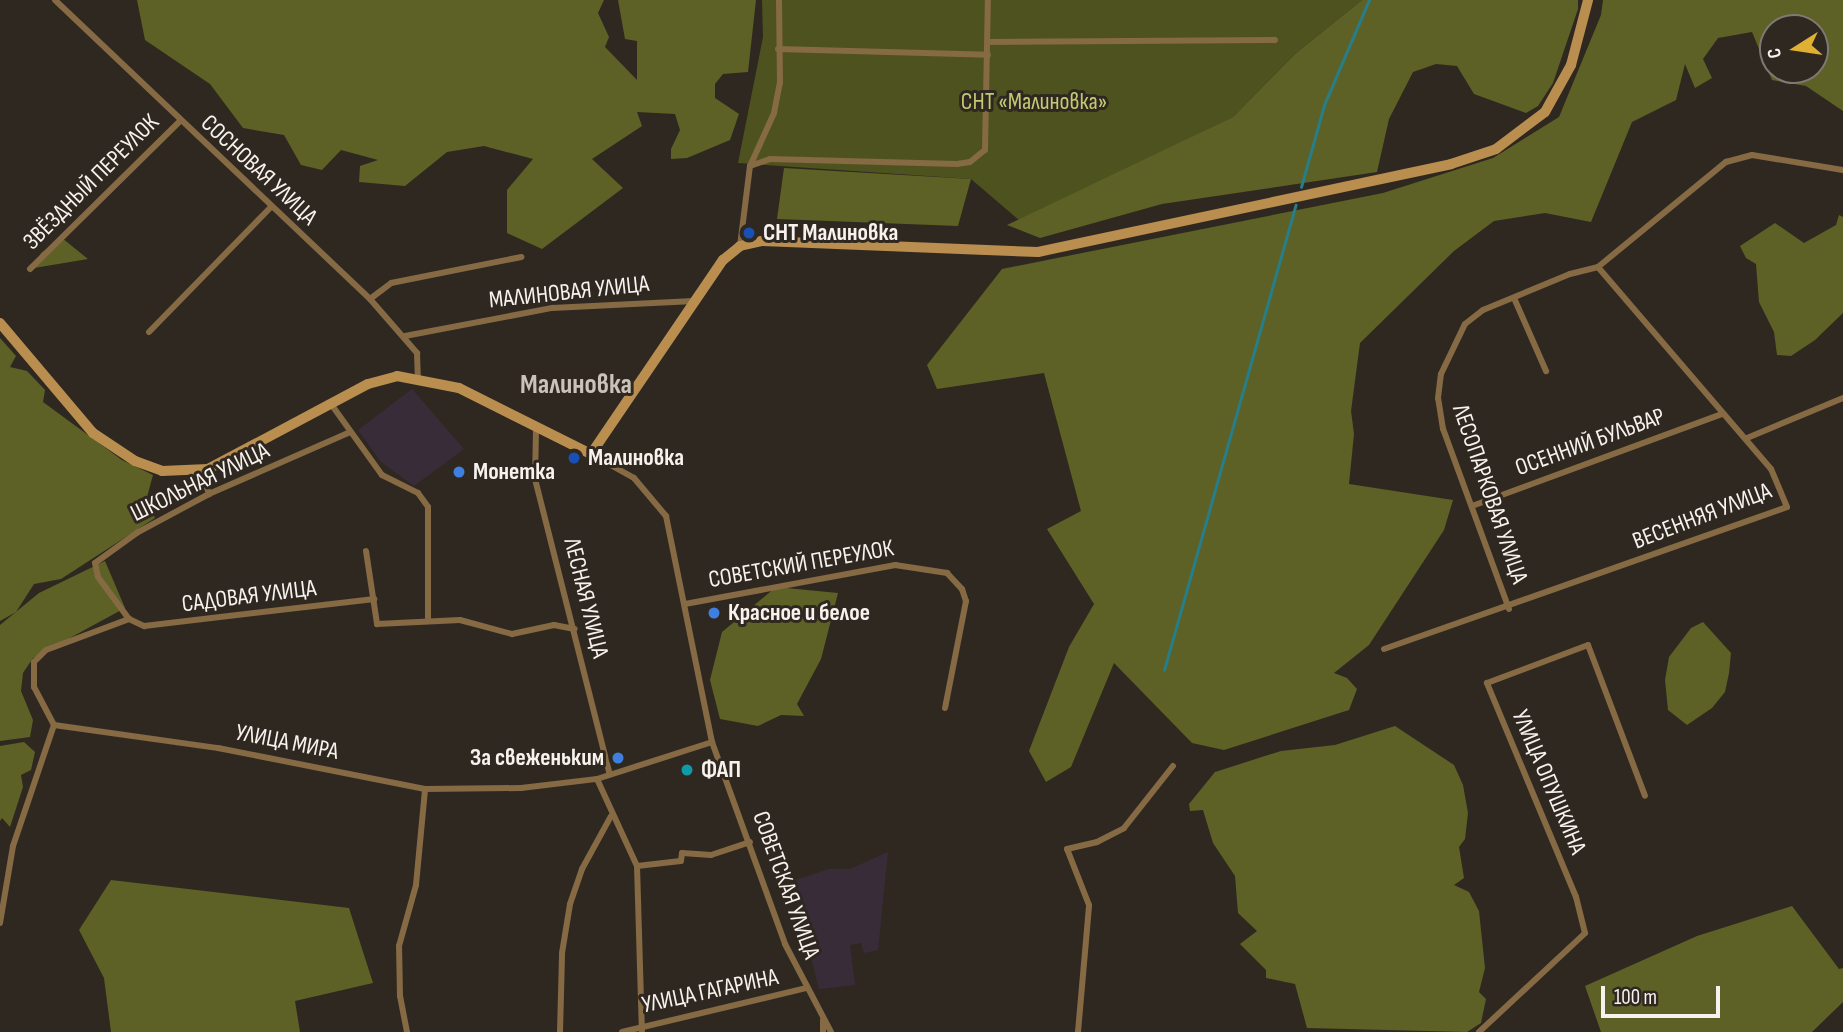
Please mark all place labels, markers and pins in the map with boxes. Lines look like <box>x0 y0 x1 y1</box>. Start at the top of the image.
place label: СНТ Малиновка <box>763 219 898 247</box>
marker: СНТ Малиновка <box>741 225 757 241</box>
place label: Малиновка <box>588 444 684 472</box>
marker: Малиновка <box>566 450 582 466</box>
place label: Монетка <box>473 458 555 486</box>
marker: Монетка <box>451 464 467 480</box>
place label: Красное и белое <box>728 599 870 627</box>
marker: Красное и белое <box>706 605 722 621</box>
place label: За свеженьким <box>470 744 604 772</box>
marker: За свеженьким <box>610 750 626 766</box>
place label: ФАП <box>701 756 741 784</box>
marker: ФАП <box>679 762 695 778</box>

